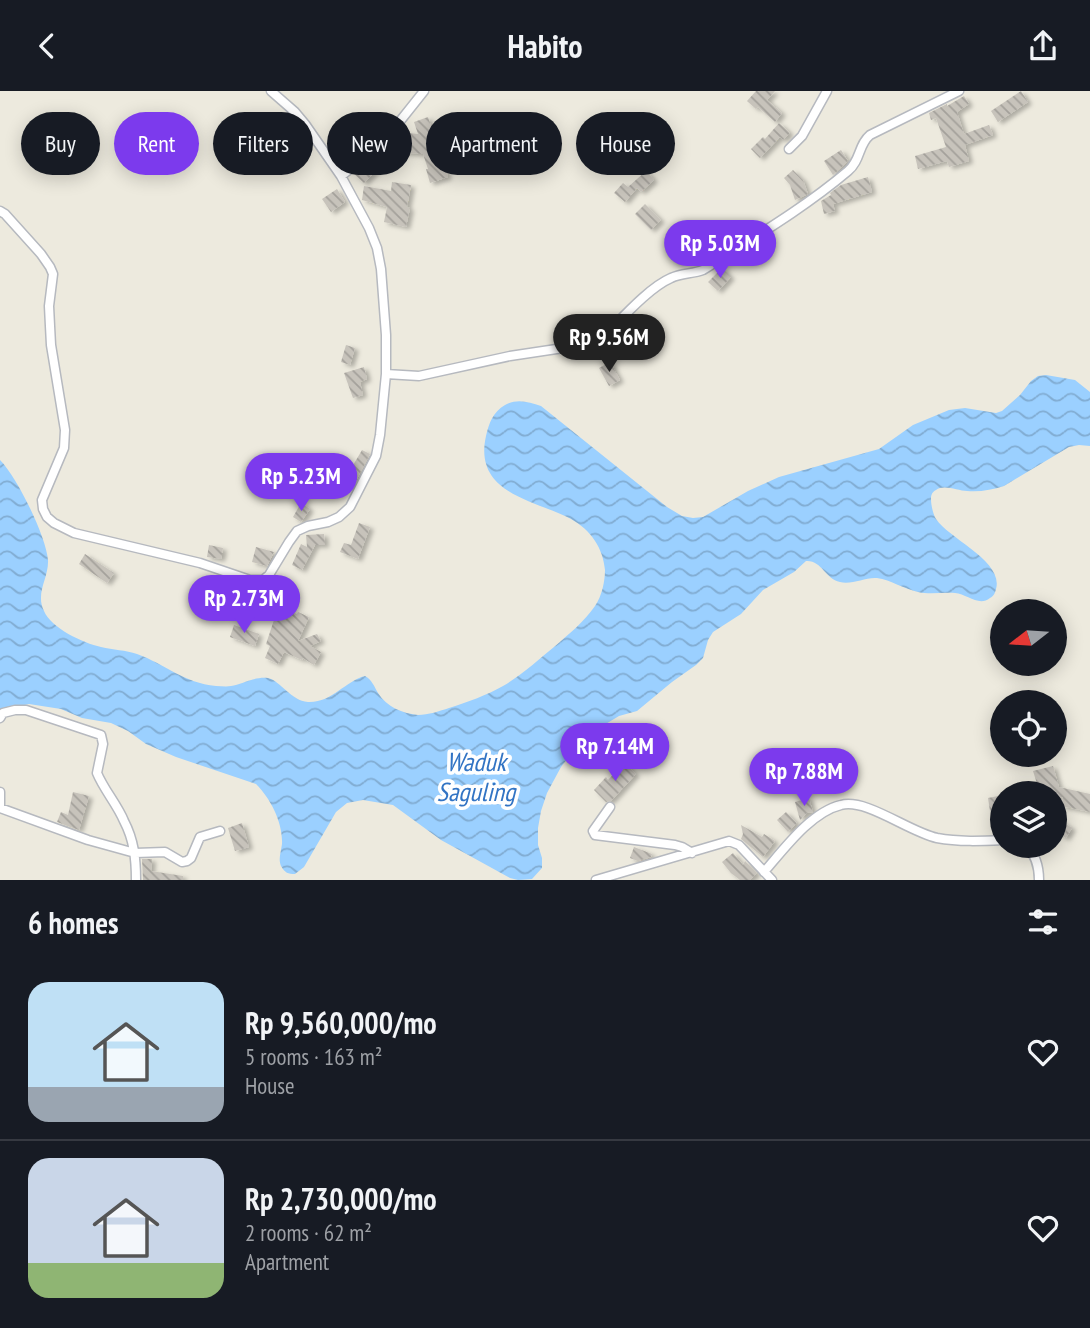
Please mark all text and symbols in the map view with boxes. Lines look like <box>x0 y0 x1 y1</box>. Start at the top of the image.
text: Habito <box>507 25 583 67</box>
icon: back <box>28 27 66 65</box>
icon: share <box>1024 27 1062 65</box>
chip: Buy <box>21 112 100 175</box>
chip: Rent <box>114 112 199 175</box>
chip: Filters <box>213 112 313 175</box>
chip: New <box>327 112 412 175</box>
chip: Apartment <box>426 112 562 175</box>
chip: House <box>576 112 675 175</box>
pin: Rp 5.03M <box>648 221 792 280</box>
text: Rp 5.03M <box>680 228 760 257</box>
pin: Rp 9.56M <box>537 315 681 374</box>
text: Rp 9.56M <box>569 322 649 351</box>
pin: Rp 5.23M <box>229 453 373 513</box>
text: Rp 5.23M <box>261 461 341 490</box>
pin: Rp 2.73M <box>172 575 316 635</box>
text: Rp 2.73M <box>204 583 284 612</box>
north arrow <box>990 599 1068 675</box>
map controls <box>990 599 1067 858</box>
button: locate <box>990 690 1067 767</box>
pin: Rp 7.14M <box>543 723 687 783</box>
text: Rp 7.14M <box>576 731 654 760</box>
water label: Waduk Saguling <box>437 745 517 808</box>
pin: Rp 7.88M <box>732 749 876 808</box>
text: Rp 7.88M <box>765 756 843 785</box>
button: layers <box>990 781 1067 858</box>
text: 6 homes <box>28 903 119 942</box>
icon: filters <box>1024 903 1062 941</box>
text: Rp 9,560,000/mo <box>245 1003 437 1042</box>
icon: home <box>84 1010 168 1094</box>
icon: heart <box>1024 1033 1062 1071</box>
text: 5 rooms · 163 m² <box>245 1042 382 1071</box>
text: House <box>245 1071 295 1100</box>
text: Rp 2,730,000/mo <box>245 1179 437 1218</box>
icon: home <box>84 1186 168 1270</box>
icon: heart <box>1024 1209 1062 1247</box>
text: 2 rooms · 62 m² <box>245 1218 372 1247</box>
text: Apartment <box>245 1247 329 1276</box>

